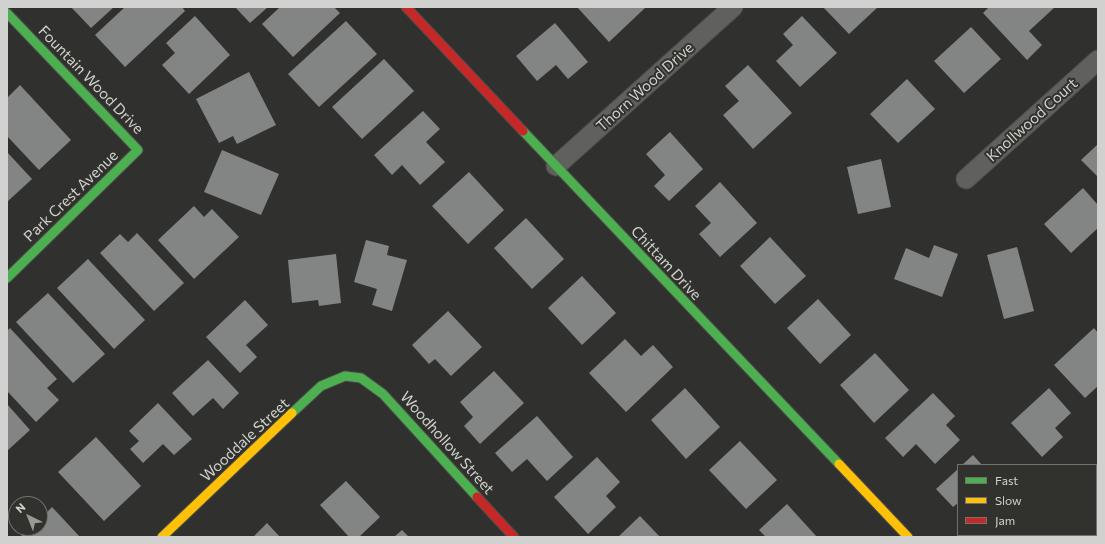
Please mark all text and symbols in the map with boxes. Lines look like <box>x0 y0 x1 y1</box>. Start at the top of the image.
street label: Fountain Wood Drive <box>35 22 147 138</box>
street label: Thorn Wood Drive <box>593 39 697 135</box>
street label: Knollwood Court <box>983 74 1081 166</box>
street label: Park Crest Avenue <box>20 146 122 246</box>
street label: Chittam Drive <box>627 222 705 304</box>
street label: Woodhollow Street <box>396 388 498 498</box>
street label: Wooddale Street <box>197 394 293 486</box>
legend <box>957 464 1097 536</box>
text: Fast <box>995 473 1018 487</box>
text: Slow <box>995 493 1022 507</box>
north arrow <box>8 496 48 536</box>
text: N <box>13 500 28 515</box>
text: Jam <box>995 513 1015 527</box>

